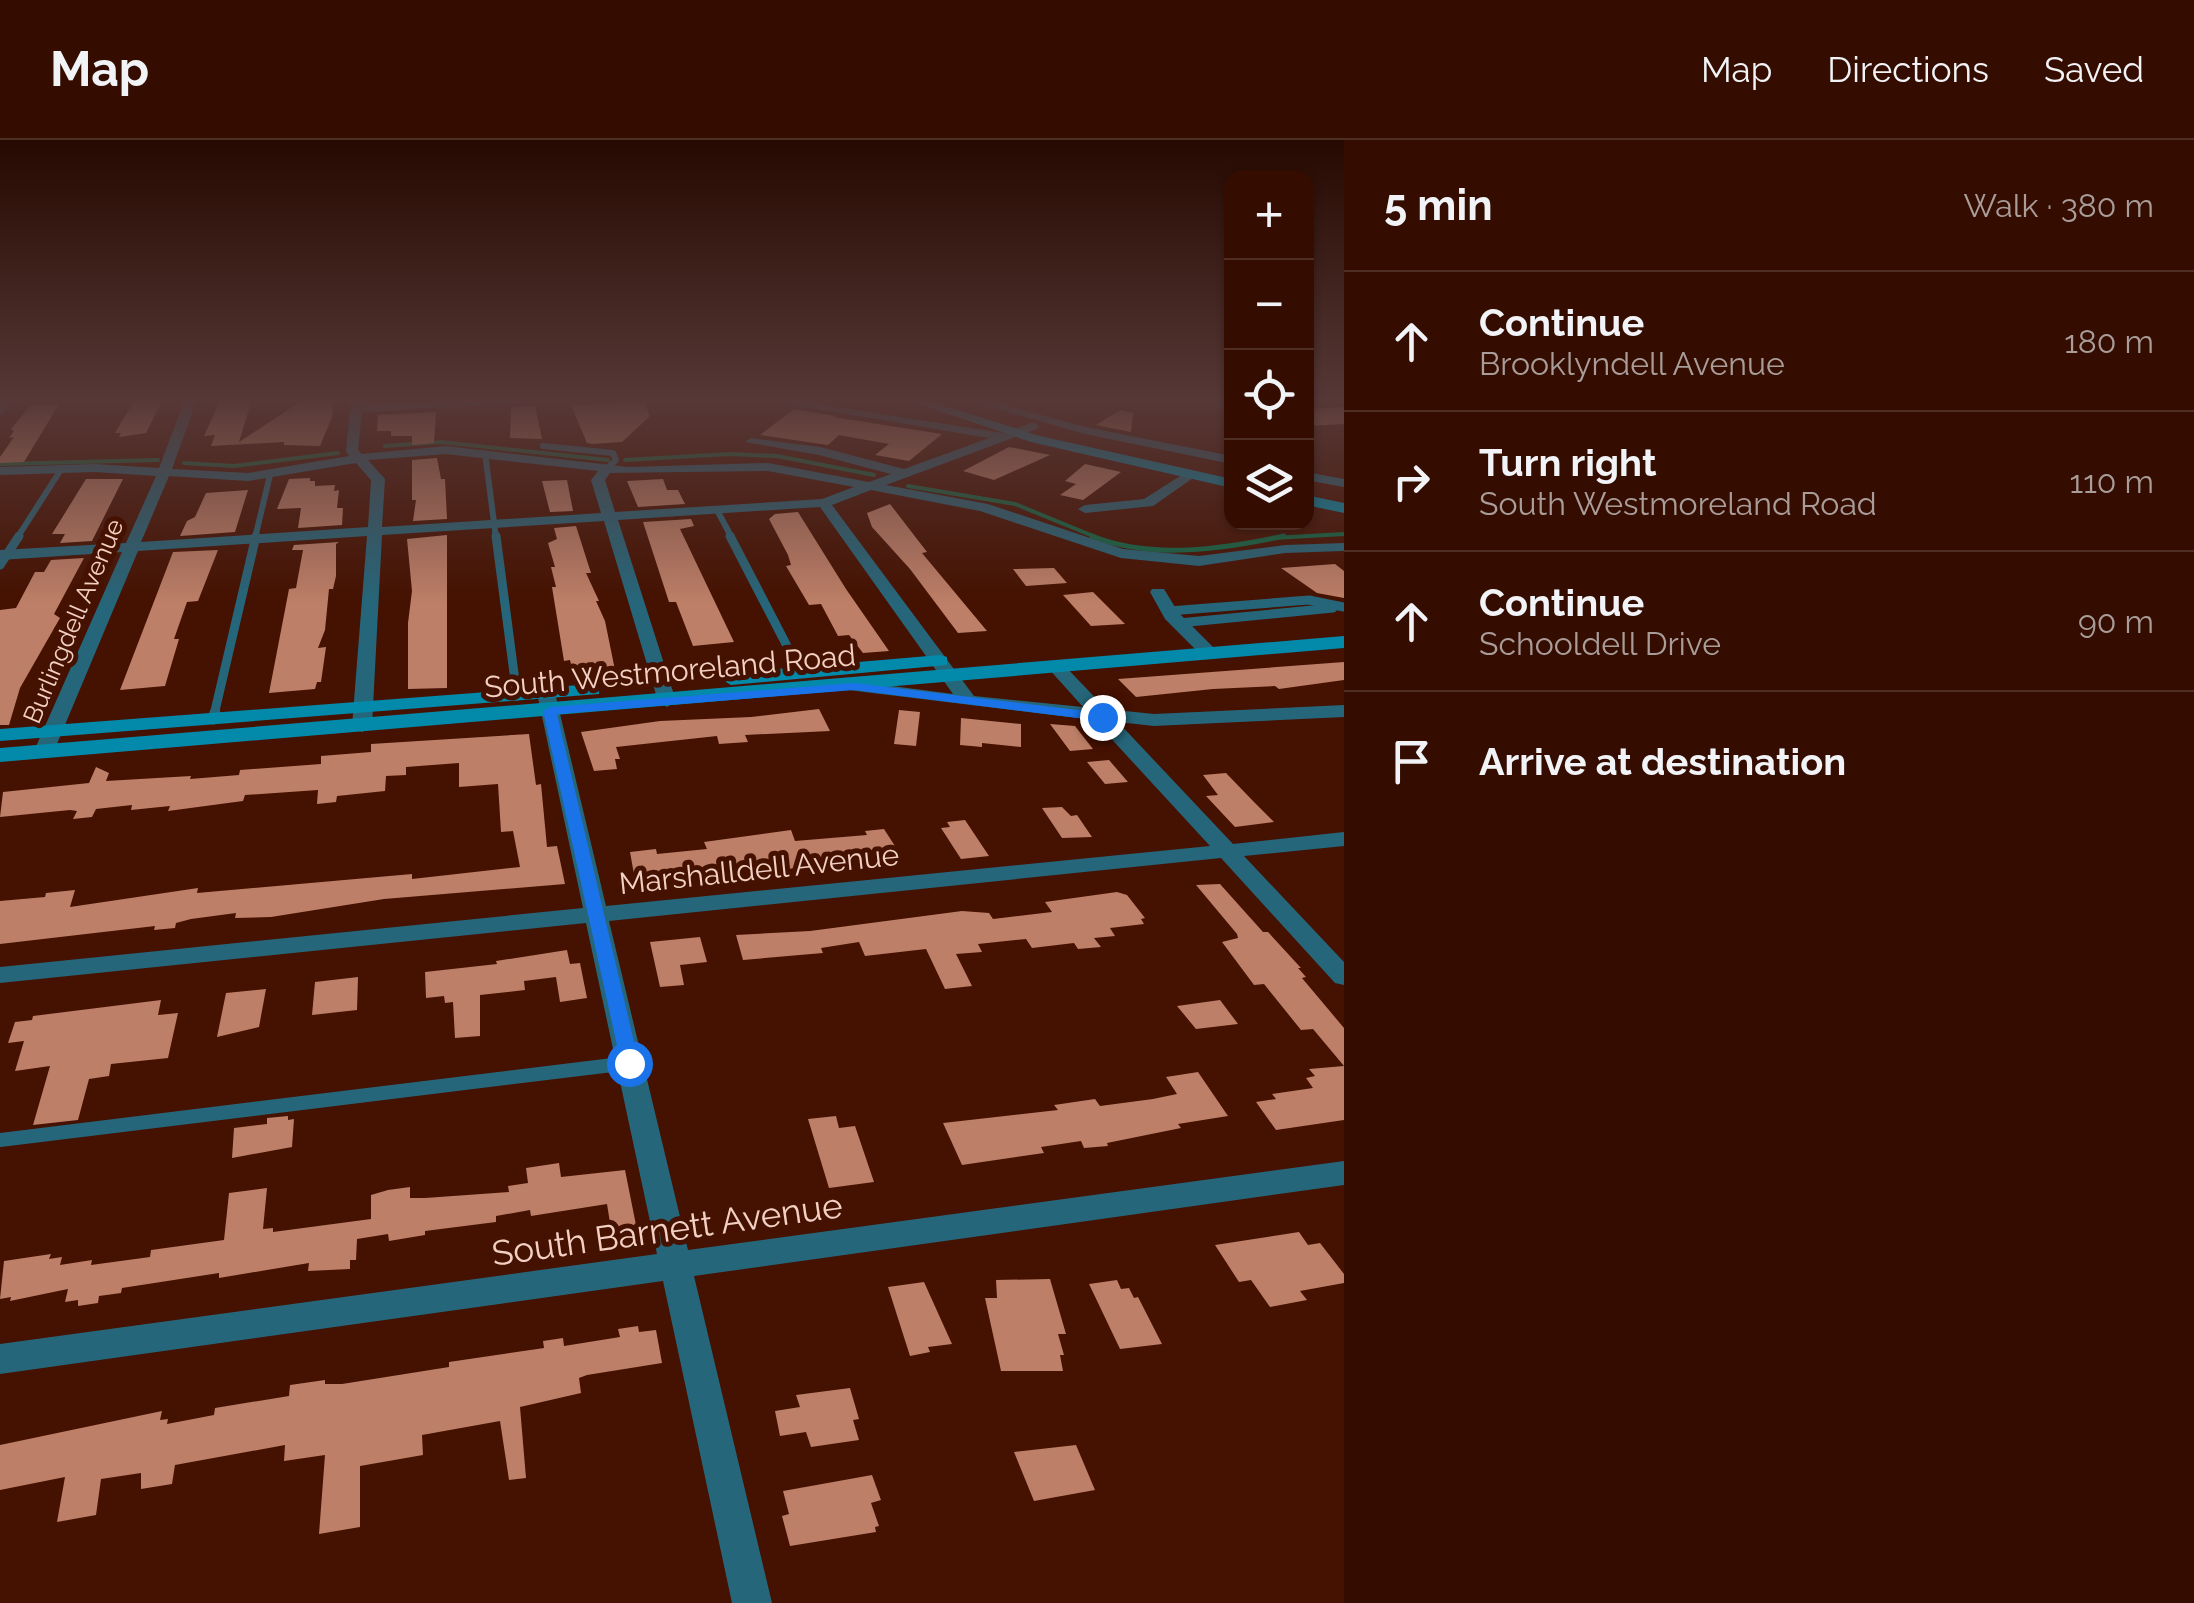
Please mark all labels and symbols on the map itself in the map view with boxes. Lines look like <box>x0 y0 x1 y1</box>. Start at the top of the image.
street label: Burlingdell Avenue <box>16 514 130 728</box>
street label: South Westmoreland Road <box>483 637 857 705</box>
route end <box>1080 695 1126 741</box>
street label: Marshalldell Avenue <box>617 837 901 901</box>
route start <box>607 1041 653 1087</box>
street label: South Barnett Avenue <box>489 1184 845 1274</box>

